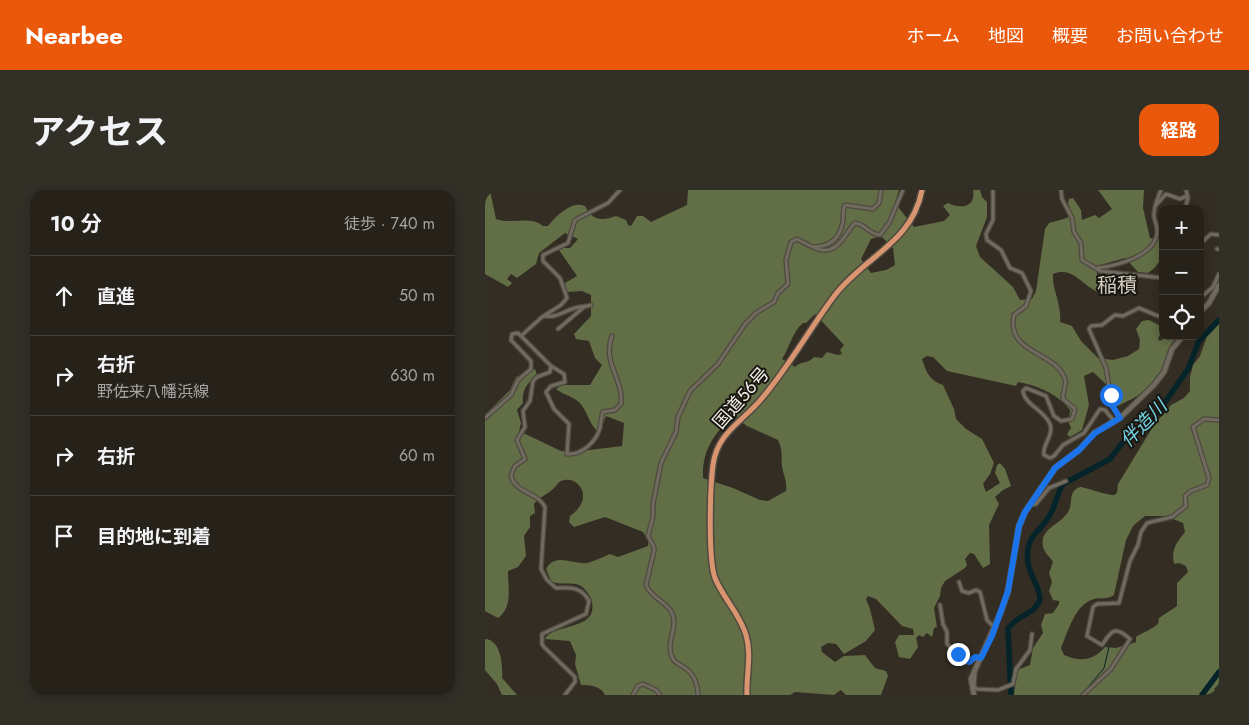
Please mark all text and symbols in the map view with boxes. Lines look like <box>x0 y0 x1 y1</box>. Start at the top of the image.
text: Nearbee <box>25 18 123 53</box>
text: ホーム <box>907 23 960 49</box>
text: 地図 <box>988 23 1024 49</box>
text: 概要 <box>1052 23 1088 49</box>
text: お問い合わせ <box>1116 23 1224 49</box>
button: 経路 <box>1139 104 1219 156</box>
text: アクセス <box>30 107 168 157</box>
map controls <box>1159 205 1204 340</box>
button: + <box>1159 205 1204 250</box>
text: 10 分 <box>50 209 102 239</box>
text: 徒歩 · 740 m <box>344 212 435 235</box>
button: − <box>1159 250 1204 295</box>
district label: 稲積 <box>1097 271 1137 300</box>
icon: ahead <box>50 282 78 310</box>
text: 直進 <box>97 283 135 310</box>
text: 50 m <box>399 284 435 307</box>
button: locate <box>1159 295 1204 340</box>
text: 右折 <box>97 351 135 378</box>
street label: 国道56号 <box>707 361 775 435</box>
icon: right <box>50 362 78 390</box>
text: 630 m <box>390 364 435 387</box>
text: 野佐来八幡浜線 <box>97 380 209 403</box>
route start <box>1100 384 1123 407</box>
water label: 伴造川 <box>1114 392 1174 453</box>
icon: right <box>50 442 78 470</box>
text: 右折 <box>97 443 135 470</box>
text: 60 m <box>399 444 435 467</box>
icon: arrive <box>50 522 78 550</box>
text: 目的地に到着 <box>97 523 211 550</box>
route end <box>947 643 970 666</box>

